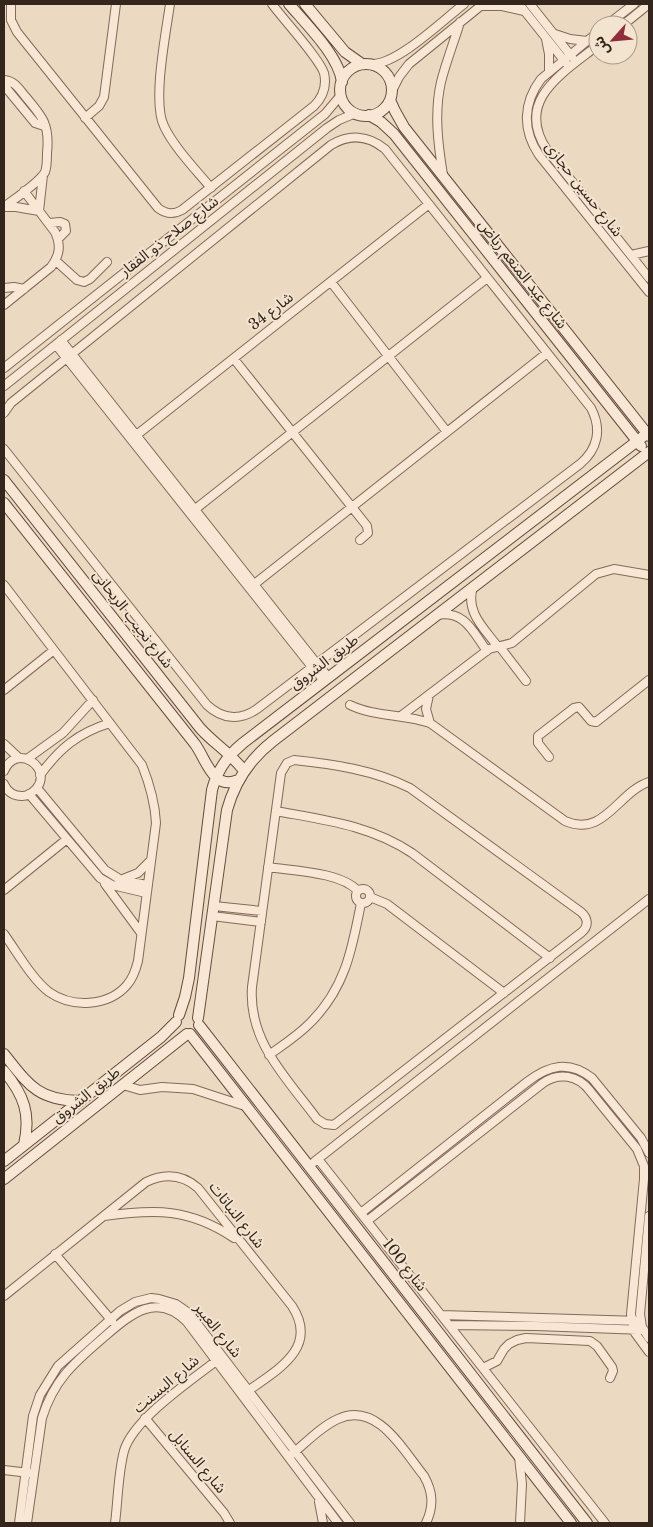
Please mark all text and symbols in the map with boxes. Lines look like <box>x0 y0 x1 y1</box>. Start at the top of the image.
north arrow <box>588 15 638 65</box>
text: ش <box>589 33 614 59</box>
street label: شارع حسين حجازى <box>539 137 628 242</box>
street label: شارع صلاح ذو الفقار <box>115 191 224 283</box>
street label: شارع عبد المنعم رياض <box>472 215 572 334</box>
street label: شارع 34 <box>245 287 299 336</box>
street label: شارع نجيب الريحانى <box>87 566 178 674</box>
street label: طريق الشروق <box>286 630 362 694</box>
street label: طريق الشروق <box>48 1062 124 1128</box>
street label: شارع النباتات <box>203 1178 269 1254</box>
street label: شارع 100 <box>377 1235 432 1297</box>
street label: شارع العبير <box>187 1297 247 1363</box>
street label: شارع البسنت <box>129 1350 205 1419</box>
street label: شارع السنابل <box>164 1425 231 1499</box>

